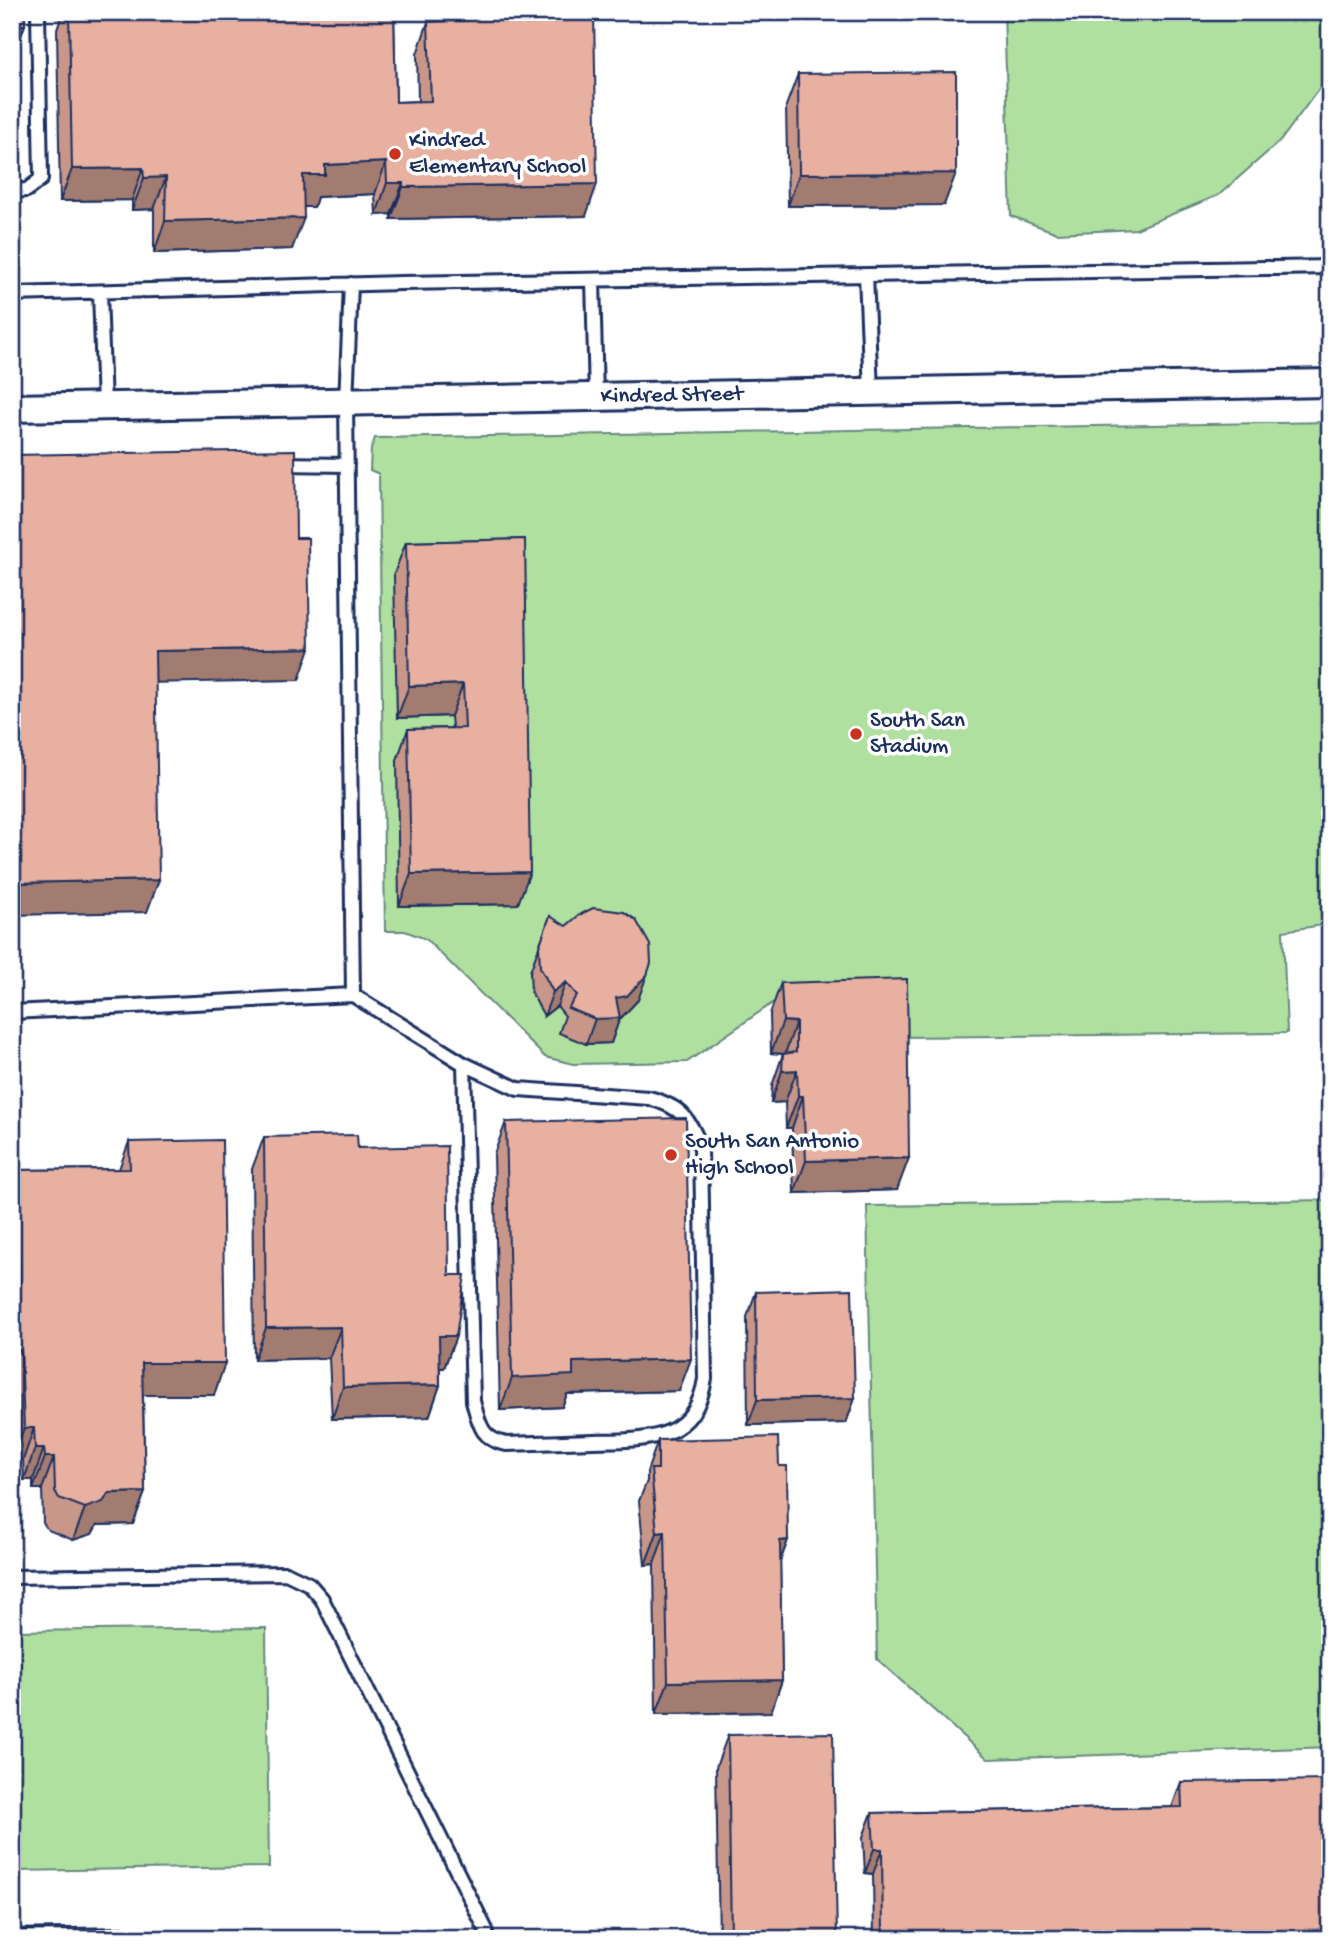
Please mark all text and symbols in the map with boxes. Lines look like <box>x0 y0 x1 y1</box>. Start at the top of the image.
place label: Kindred Elementary School <box>409 128 586 181</box>
marker: Kindred Elementary School <box>387 146 403 162</box>
street label: Kindred Street <box>600 381 745 410</box>
place label: South San Stadium <box>870 708 965 761</box>
marker: South San Stadium <box>848 726 864 742</box>
place label: South San Antonio High School <box>685 1129 859 1182</box>
marker: South San Antonio High School <box>663 1147 679 1163</box>

